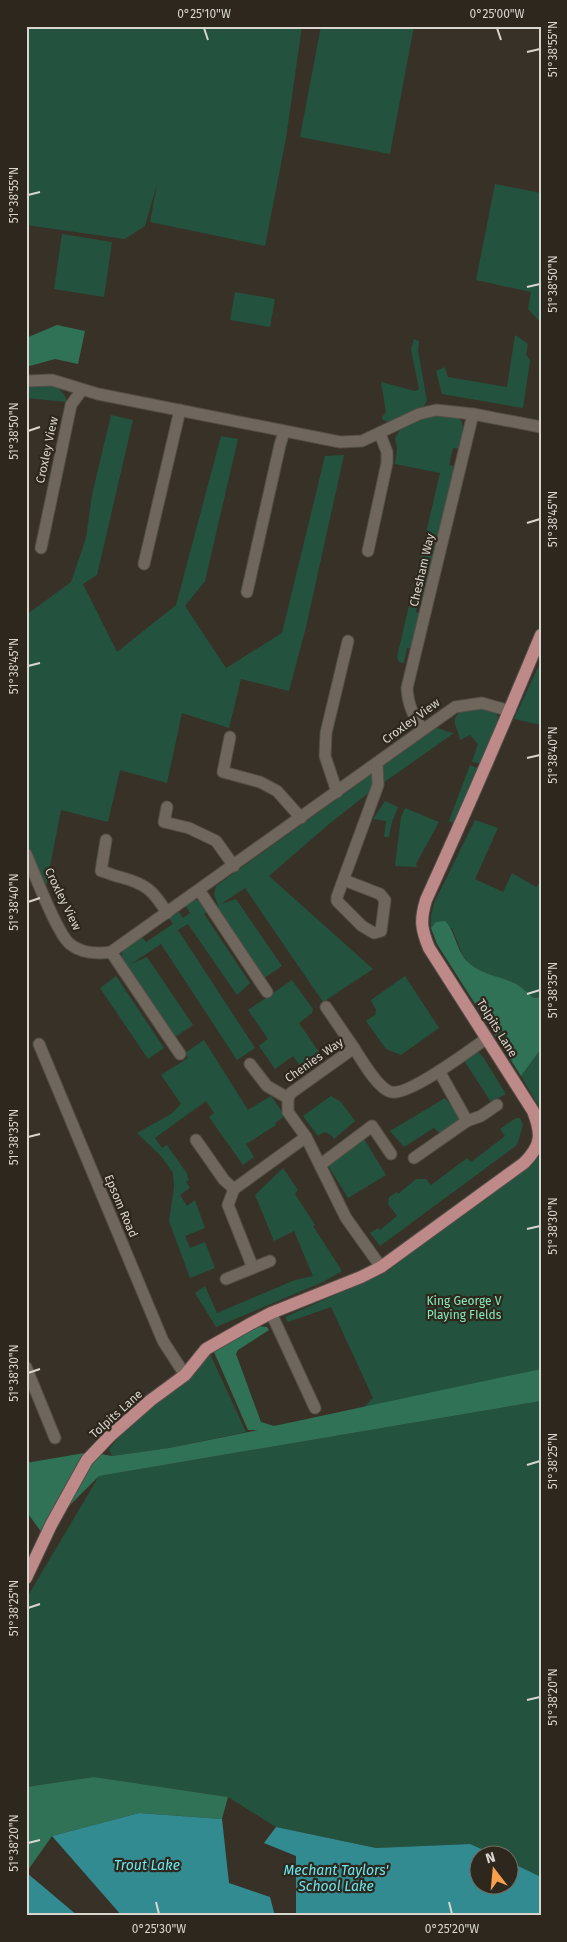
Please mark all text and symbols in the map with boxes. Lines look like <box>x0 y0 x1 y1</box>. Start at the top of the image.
text: 0°25'10"W <box>177 7 231 21</box>
text: 0°25'00"W <box>469 7 525 21</box>
text: 51°38'55"N <box>546 21 560 77</box>
text: 51°38'55"N <box>7 167 21 223</box>
text: 51°38'50"N <box>546 255 560 313</box>
text: 51°38'50"N <box>7 402 21 460</box>
street label: Croxley View <box>33 415 61 485</box>
text: 51°38'45"N <box>546 491 560 547</box>
street label: Chesham Way <box>407 532 437 608</box>
text: 51°38'45"N <box>7 638 21 694</box>
street label: Croxley View <box>379 695 443 747</box>
text: 51°38'40"N <box>546 726 560 784</box>
street label: Croxley View <box>42 865 84 933</box>
text: 51°38'40"N <box>7 873 21 931</box>
text: 51°38'35"N <box>546 962 560 1018</box>
street label: Tolpits Lane <box>474 996 520 1060</box>
street label: Chenies Way <box>282 1035 346 1085</box>
text: 51°38'35"N <box>7 1109 21 1165</box>
street label: Epsom Road <box>101 1172 141 1240</box>
text: 51°38'30"N <box>546 1197 560 1255</box>
park label: King George V Playing FIelds <box>427 1294 502 1322</box>
text: 51°38'30"N <box>7 1344 21 1402</box>
street label: Tolpits Lane <box>87 1387 145 1441</box>
text: 51°38'25"N <box>546 1433 560 1489</box>
text: 51°38'25"N <box>7 1580 21 1636</box>
text: 51°38'20"N <box>546 1668 560 1726</box>
text: 51°38'20"N <box>7 1814 21 1872</box>
north arrow <box>470 1844 520 1894</box>
text: N <box>484 1849 497 1867</box>
water label: Trout Lake <box>114 1857 180 1874</box>
water label: Mechant Taylors' School Lake <box>284 1862 389 1895</box>
text: 0°25'30"W <box>132 1922 186 1936</box>
text: 0°25'20"W <box>425 1922 479 1936</box>

